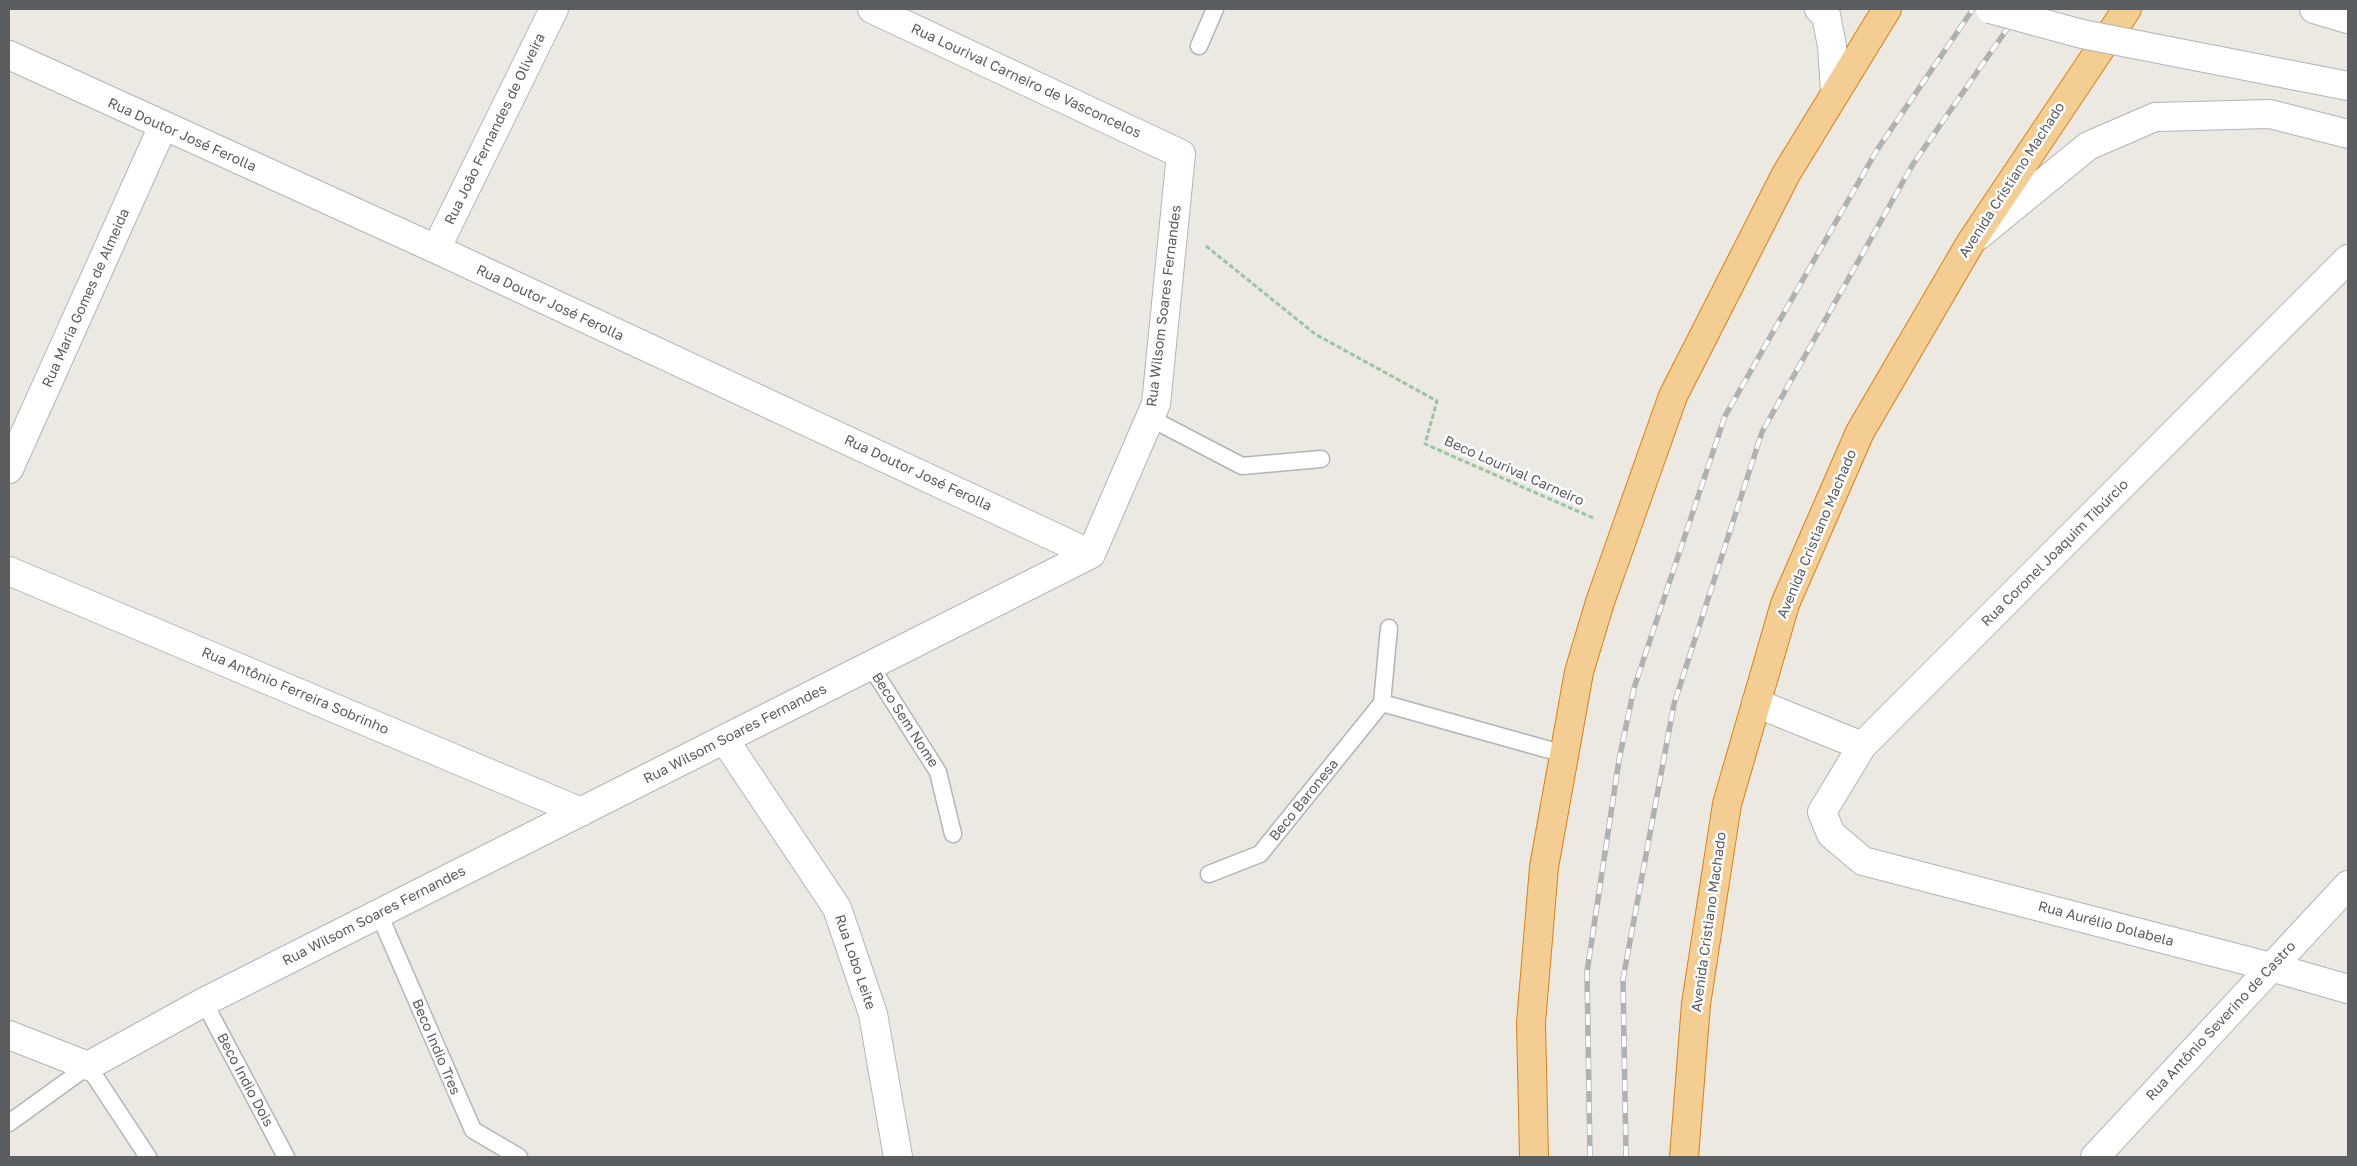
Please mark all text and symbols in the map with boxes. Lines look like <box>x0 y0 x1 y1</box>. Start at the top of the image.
street label: Rua Lourival Carneiro de Vasconcelos <box>908 20 1144 142</box>
street label: Rua João Fernandes de Oliveira <box>441 30 549 228</box>
street label: Rua Doutor José Ferolla <box>105 95 259 175</box>
street label: Avenida Cristiano Machado <box>1955 99 2069 261</box>
street label: Rua Wilsom Soares Fernandes <box>1143 204 1185 408</box>
street label: Rua Maria Gomes de Almeida <box>39 206 133 390</box>
street label: Rua Doutor José Ferolla <box>474 261 626 345</box>
street label: Rua Doutor José Ferolla <box>842 431 994 515</box>
street label: Beco Lourival Carneiro <box>1441 433 1587 509</box>
street label: Avenida Cristiano Machado <box>1774 447 1860 621</box>
street label: Rua Coronel Joaquim Tibúrcio <box>1978 476 2132 630</box>
street label: Rua Antônio Ferreira Sobrinho <box>199 644 391 738</box>
street label: Beco Sem Nome <box>868 669 942 771</box>
street label: Rua Wilsom Soares Fernandes <box>641 680 829 788</box>
street label: Beco Baronesa <box>1266 756 1342 844</box>
street label: Avenida Cristiano Machado <box>1688 831 1730 1013</box>
street label: Rua Wilsom Soares Fernandes <box>280 862 468 970</box>
street label: Rua Aurélio Dolabela <box>2036 898 2176 950</box>
street label: Rua Lobo Leite <box>831 912 879 1012</box>
street label: Rua Antônio Severino de Castro <box>2143 938 2299 1104</box>
street label: Beco Indio Tres <box>408 997 464 1097</box>
street label: Beco Indio Dois <box>213 1030 277 1130</box>

